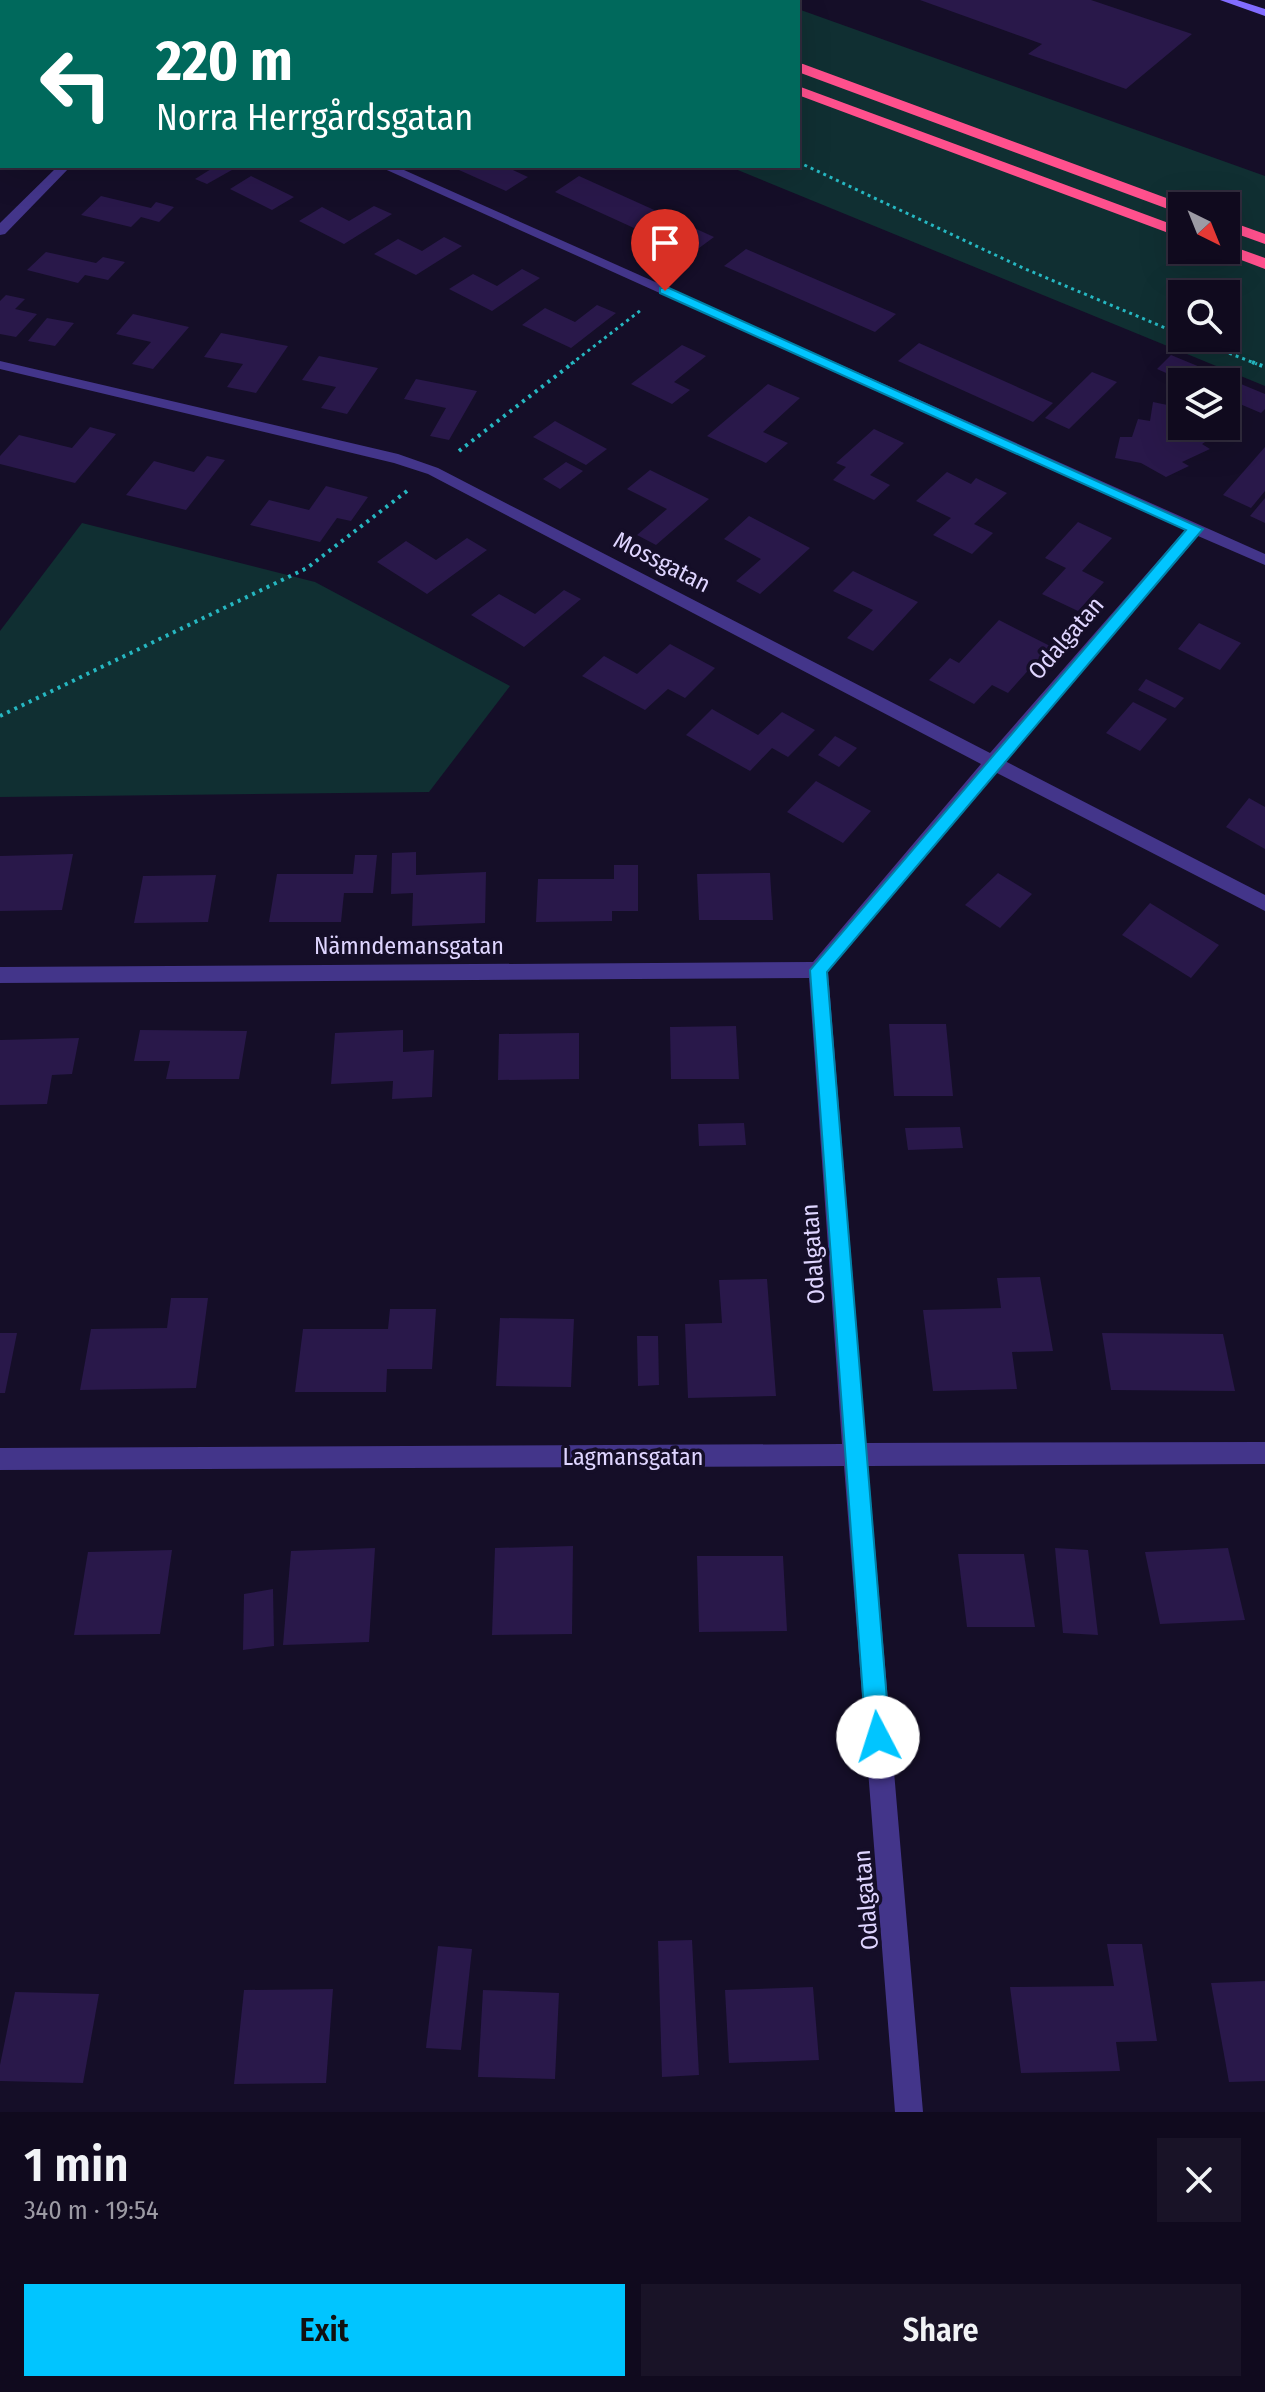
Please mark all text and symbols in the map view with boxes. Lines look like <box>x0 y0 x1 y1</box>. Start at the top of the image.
text: 220 m <box>156 28 293 95</box>
icon: left <box>24 32 128 136</box>
text: Norra Herrgårdsgatan <box>156 96 473 140</box>
north arrow <box>1168 192 1240 264</box>
map controls <box>1168 192 1240 440</box>
pin <box>631 209 699 291</box>
icon: arrive <box>643 221 687 265</box>
button: search <box>1168 280 1240 352</box>
button: layers <box>1168 368 1240 440</box>
street label: Mossgatan <box>609 526 715 598</box>
street label: Odalgatan <box>1022 591 1110 685</box>
street label: Nämndemansgatan <box>314 932 504 960</box>
street label: Odalgatan <box>796 1203 830 1305</box>
street label: Lagmansgatan <box>562 1443 704 1471</box>
position arrow <box>836 1695 920 1779</box>
street label: Odalgatan <box>848 1849 884 1951</box>
text: 1 min <box>24 2136 129 2194</box>
button: close <box>1157 2138 1241 2222</box>
text: 340 m · 19:54 <box>24 2195 158 2226</box>
button: Exit <box>24 2284 625 2376</box>
button: Share <box>641 2284 1241 2376</box>

